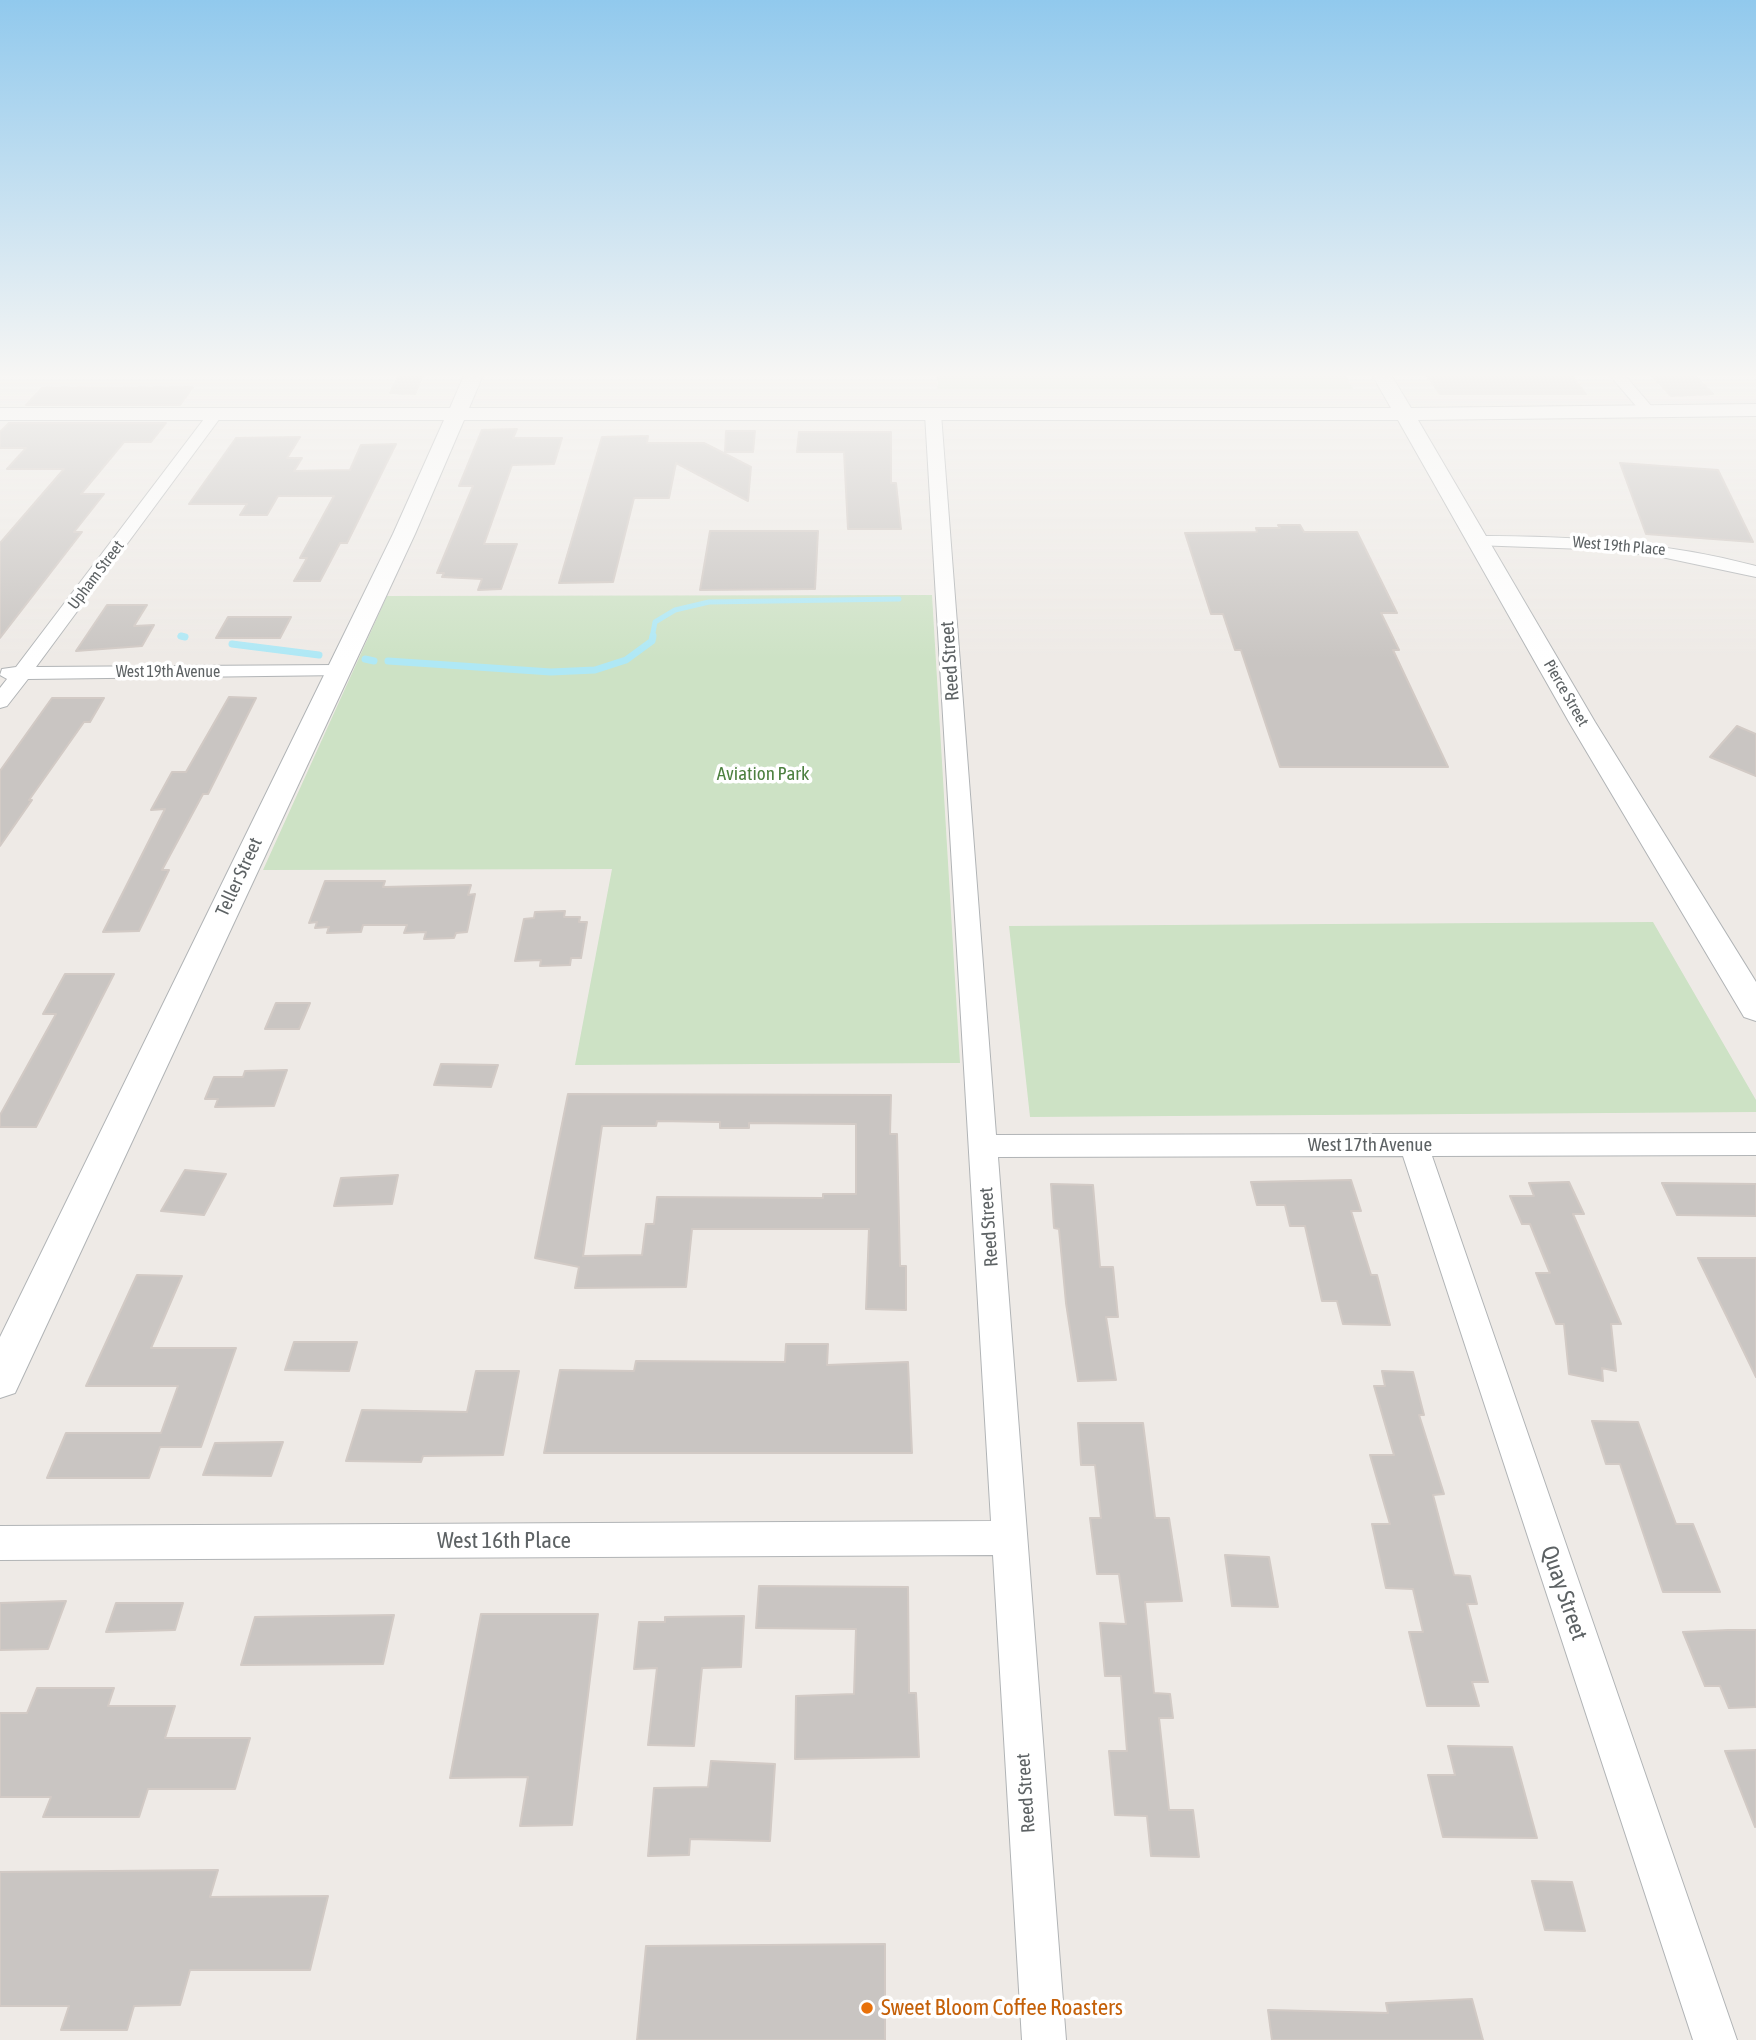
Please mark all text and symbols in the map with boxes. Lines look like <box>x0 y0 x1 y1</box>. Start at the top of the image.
street label: West 19th Place <box>1572 532 1666 560</box>
street label: Upham Street <box>64 537 128 613</box>
street label: Reed Street <box>936 620 964 702</box>
street label: Pierce Street <box>1539 656 1593 730</box>
street label: West 19th Avenue <box>116 662 220 682</box>
park label: Aviation Park <box>717 763 809 785</box>
street label: Teller Street <box>211 834 267 920</box>
street label: West 17th Avenue <box>1308 1134 1432 1156</box>
street label: Reed Street <box>975 1186 1003 1268</box>
street label: West 16th Place <box>437 1527 571 1555</box>
street label: Quay Street <box>1535 1542 1593 1644</box>
street label: Reed Street <box>1012 1752 1040 1834</box>
place label: Sweet Bloom Coffee Roasters <box>881 1994 1123 2022</box>
marker: Sweet Bloom Coffee Roasters <box>859 2000 875 2016</box>

